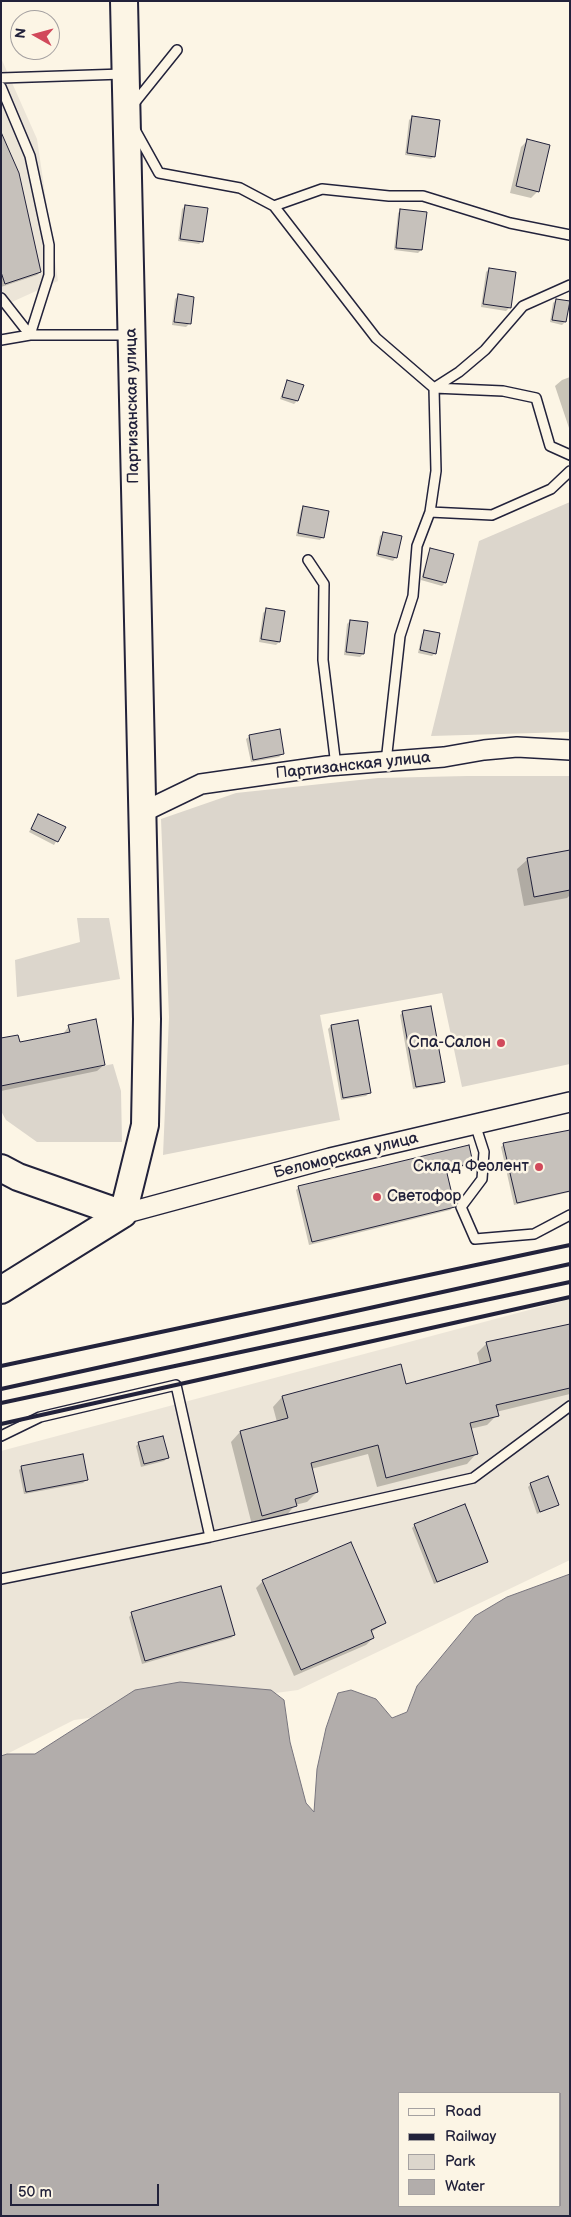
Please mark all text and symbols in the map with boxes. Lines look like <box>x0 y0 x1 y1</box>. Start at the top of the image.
north arrow <box>10 10 60 60</box>
text: N <box>12 27 30 39</box>
street label: Партизанская улица <box>122 328 144 484</box>
street label: Партизанская улица <box>275 748 431 784</box>
place label: Спа-Салон <box>409 1033 491 1053</box>
marker: Спа-Салон <box>495 1037 507 1049</box>
street label: Беломорская улица <box>272 1129 420 1183</box>
place label: Склад Феолент <box>413 1157 529 1177</box>
marker: Склад Феолент <box>533 1161 545 1173</box>
place label: Светофор <box>387 1187 461 1207</box>
marker: Светофор <box>371 1191 383 1203</box>
legend <box>398 2092 561 2207</box>
text: Road <box>445 2102 481 2121</box>
text: Railway <box>445 2127 496 2146</box>
text: Park <box>445 2152 475 2171</box>
scale bar <box>12 2174 161 2206</box>
text: Water <box>445 2177 485 2196</box>
text: 50 m <box>18 2183 52 2202</box>

